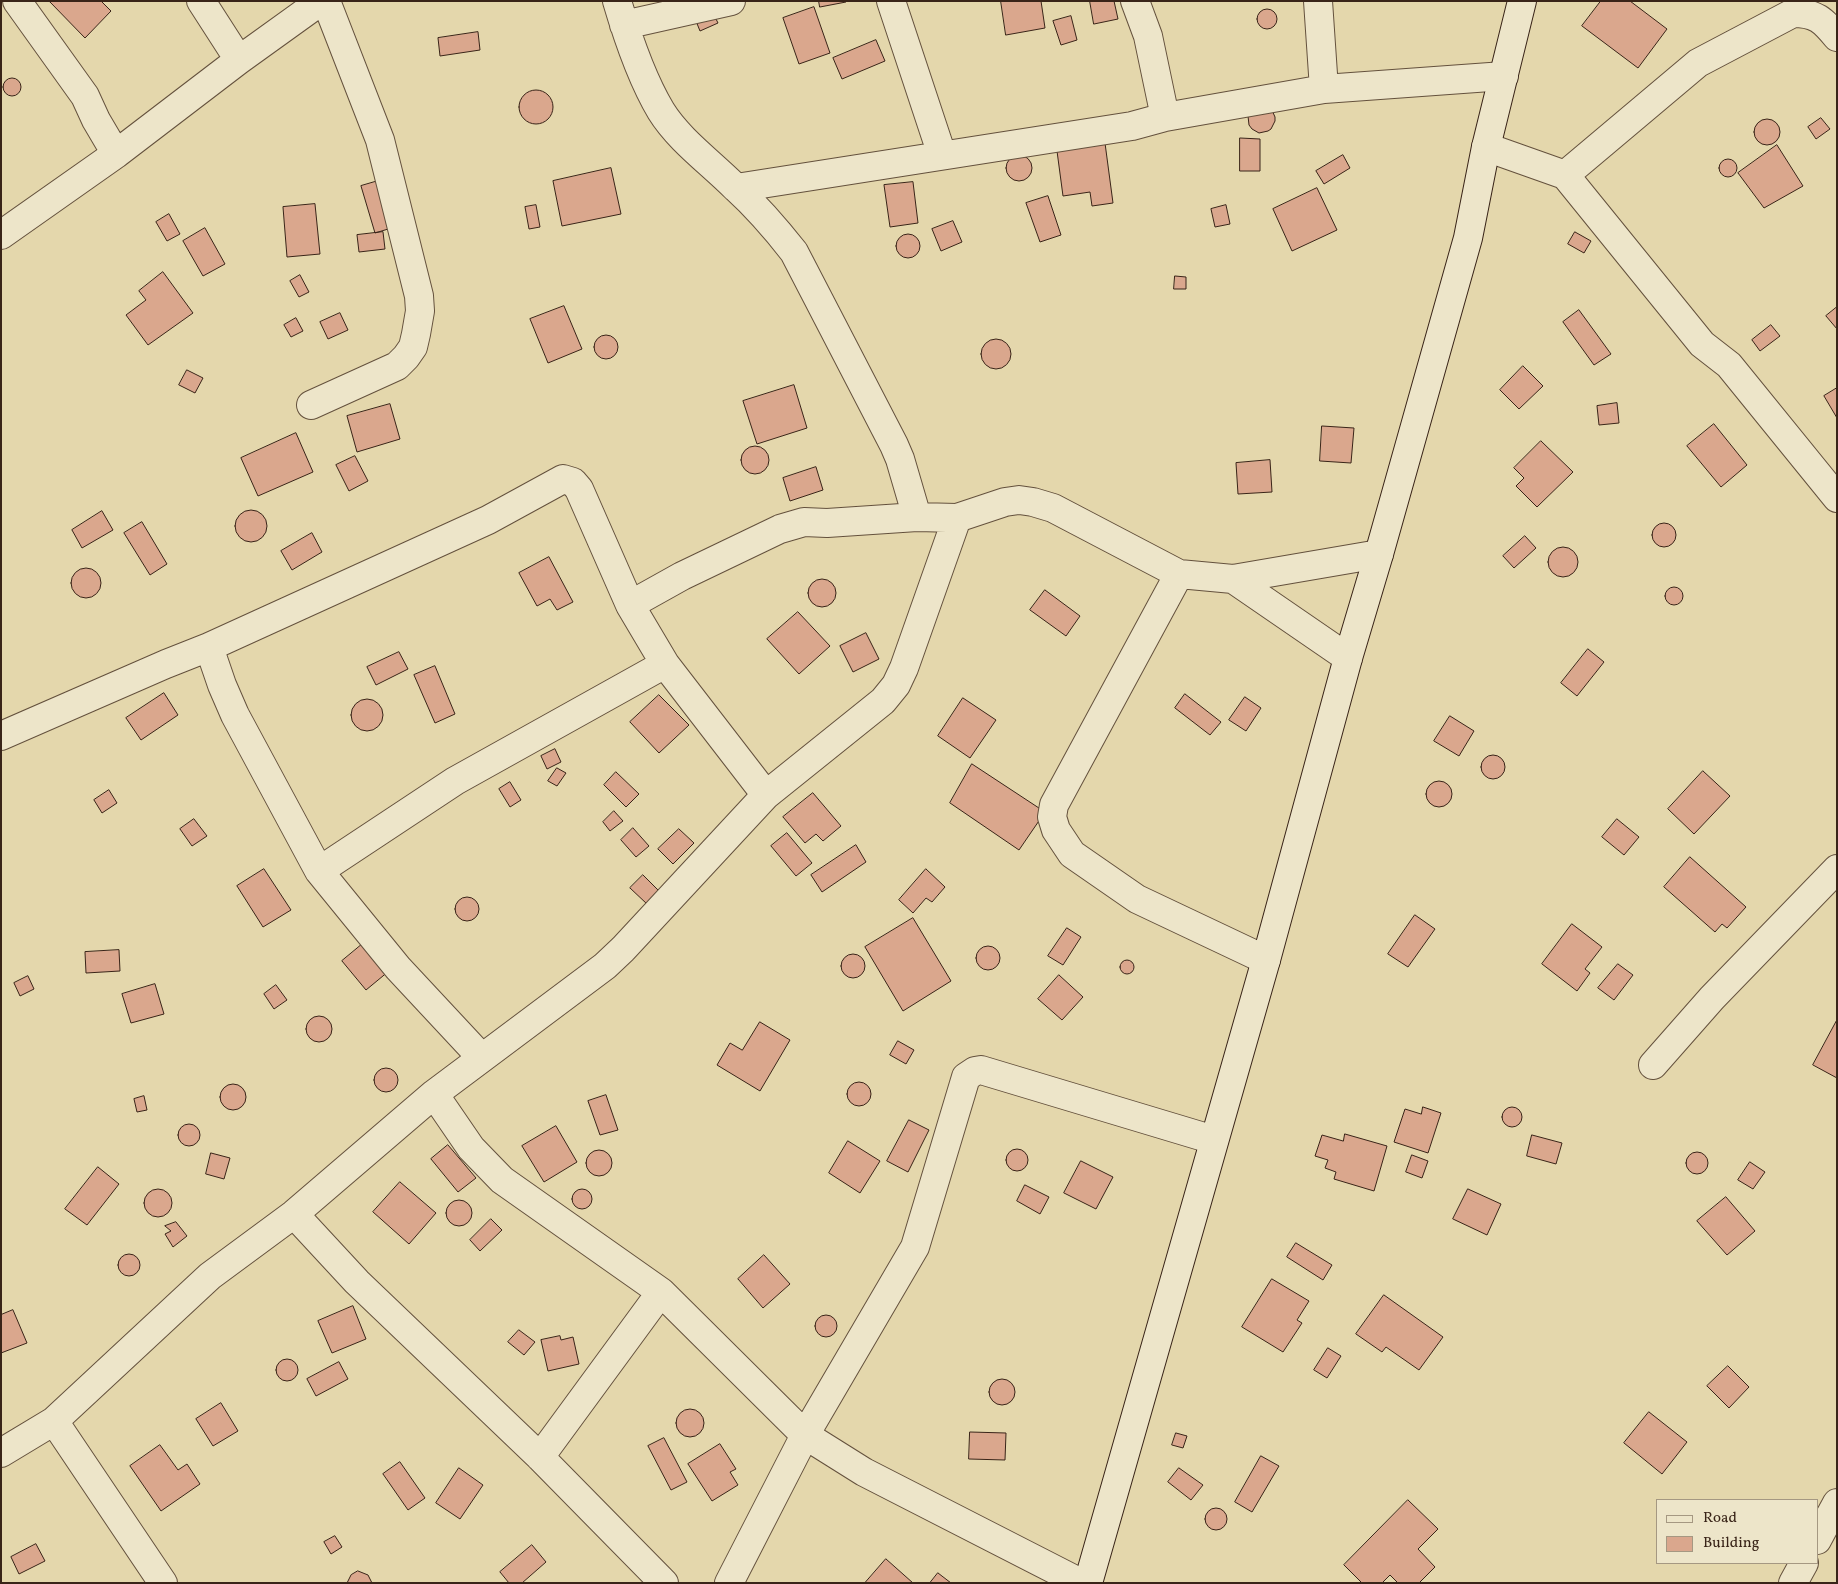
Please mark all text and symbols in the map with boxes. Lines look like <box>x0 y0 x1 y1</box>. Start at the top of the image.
legend <box>1656 1499 1818 1564</box>
text: Road <box>1703 1508 1737 1529</box>
text: Building <box>1703 1533 1759 1554</box>

